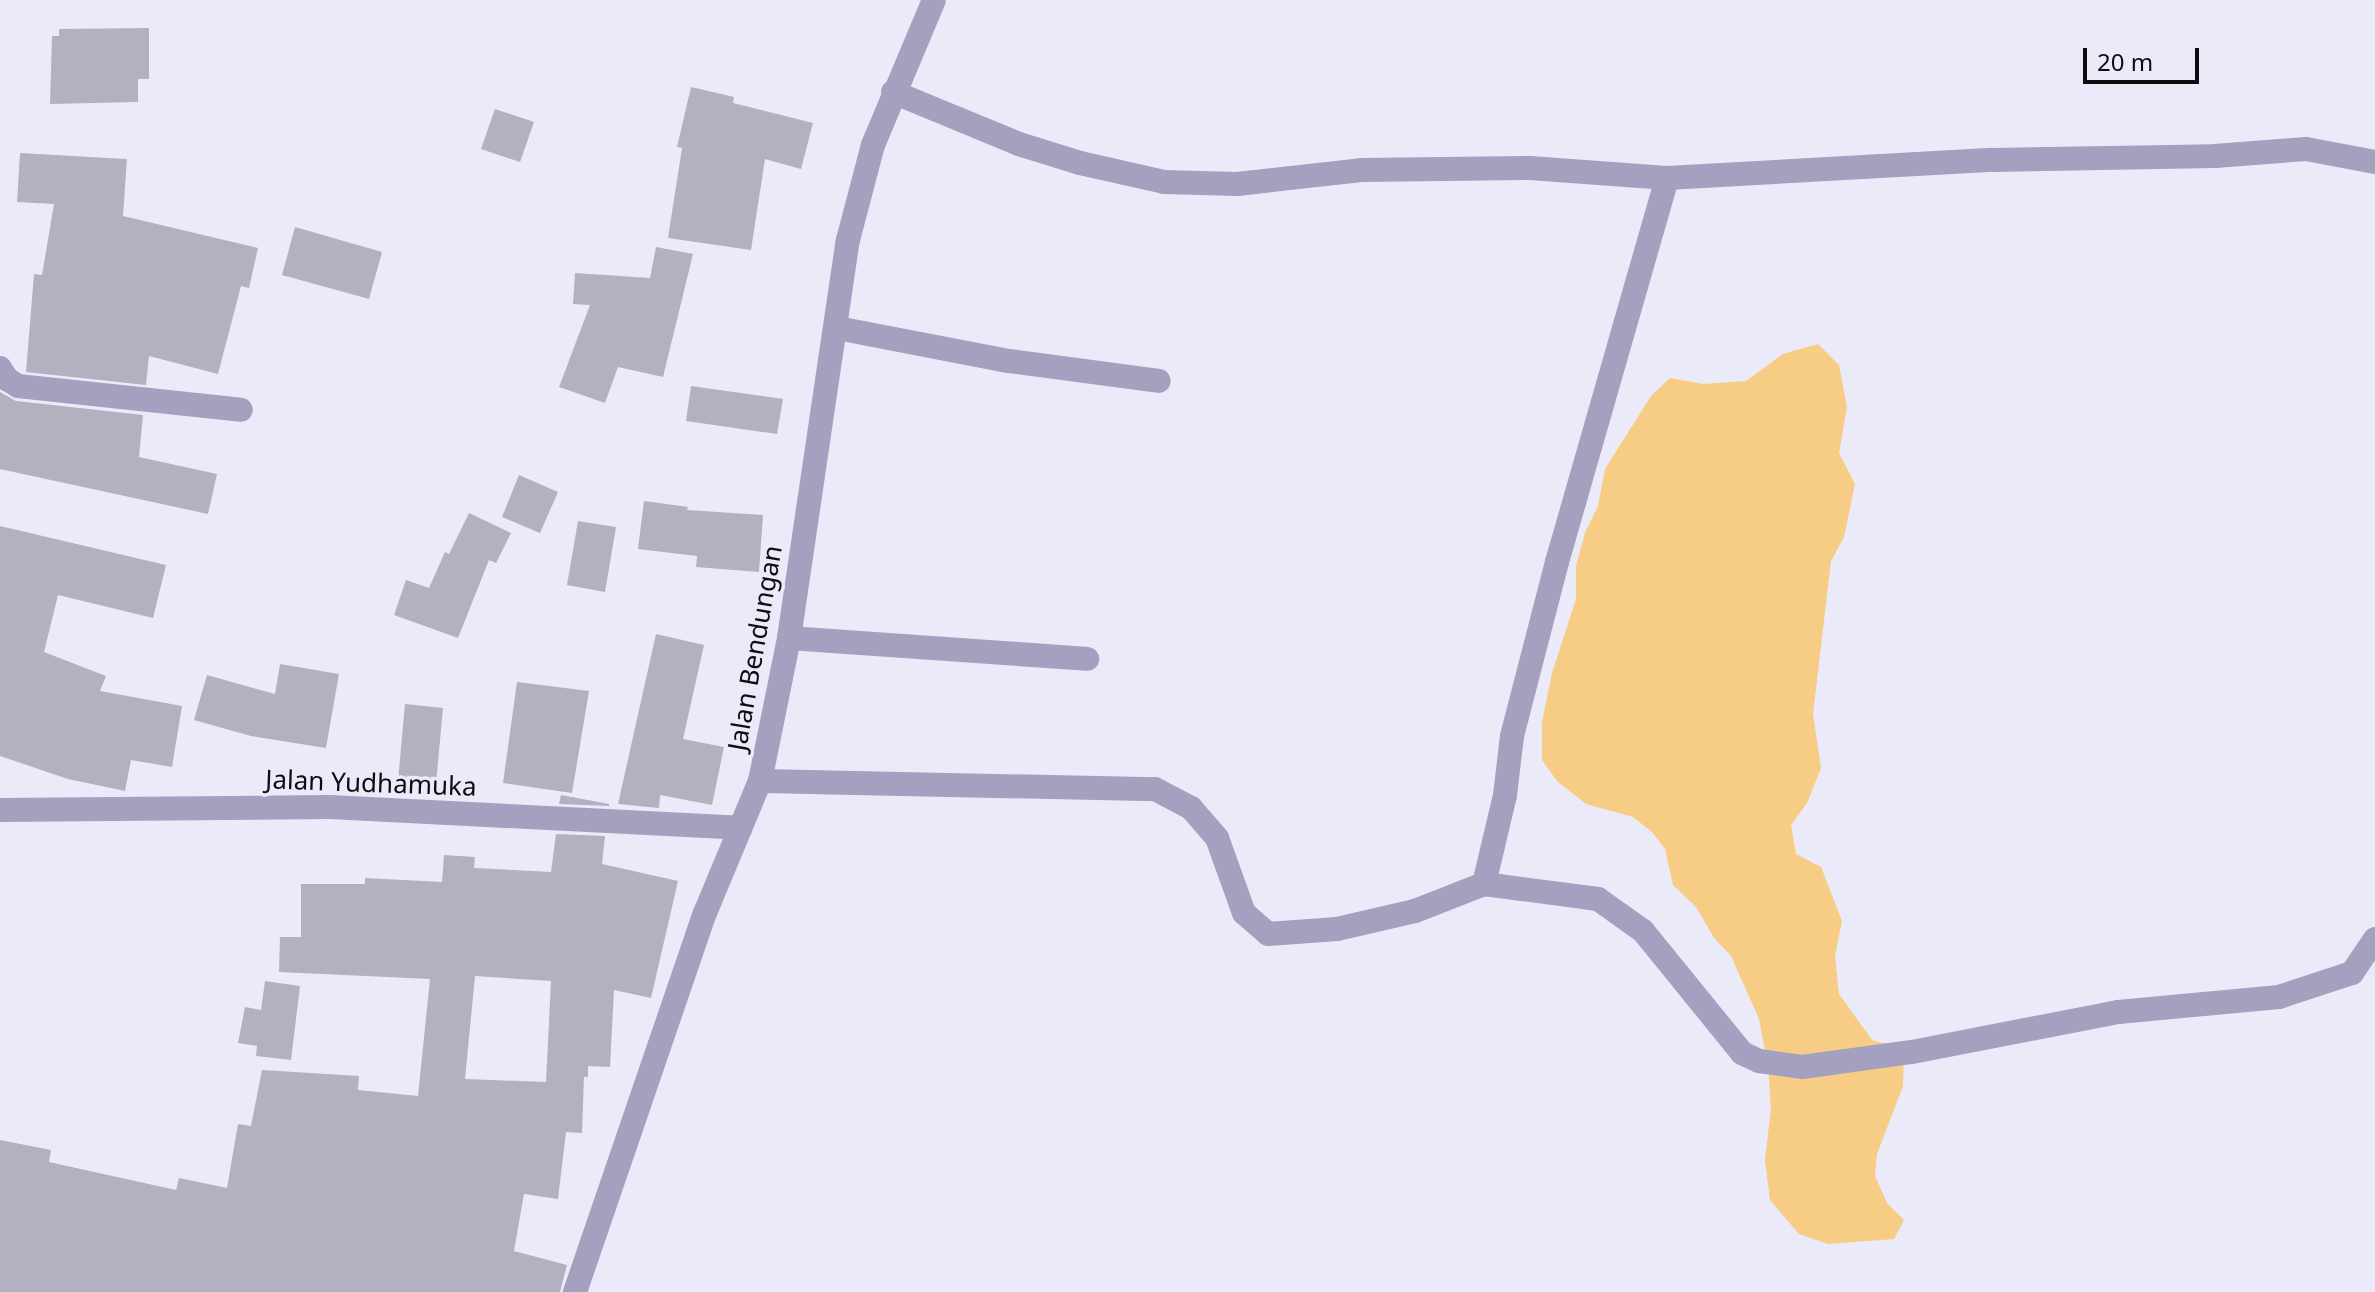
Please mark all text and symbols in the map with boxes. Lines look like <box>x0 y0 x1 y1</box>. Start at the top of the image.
scale bar <box>2087 32 2203 82</box>
text: 20 m <box>2097 45 2153 78</box>
street label: Jalan Bendungan <box>722 543 788 753</box>
street label: Jalan Yudhamuka <box>265 764 477 802</box>

